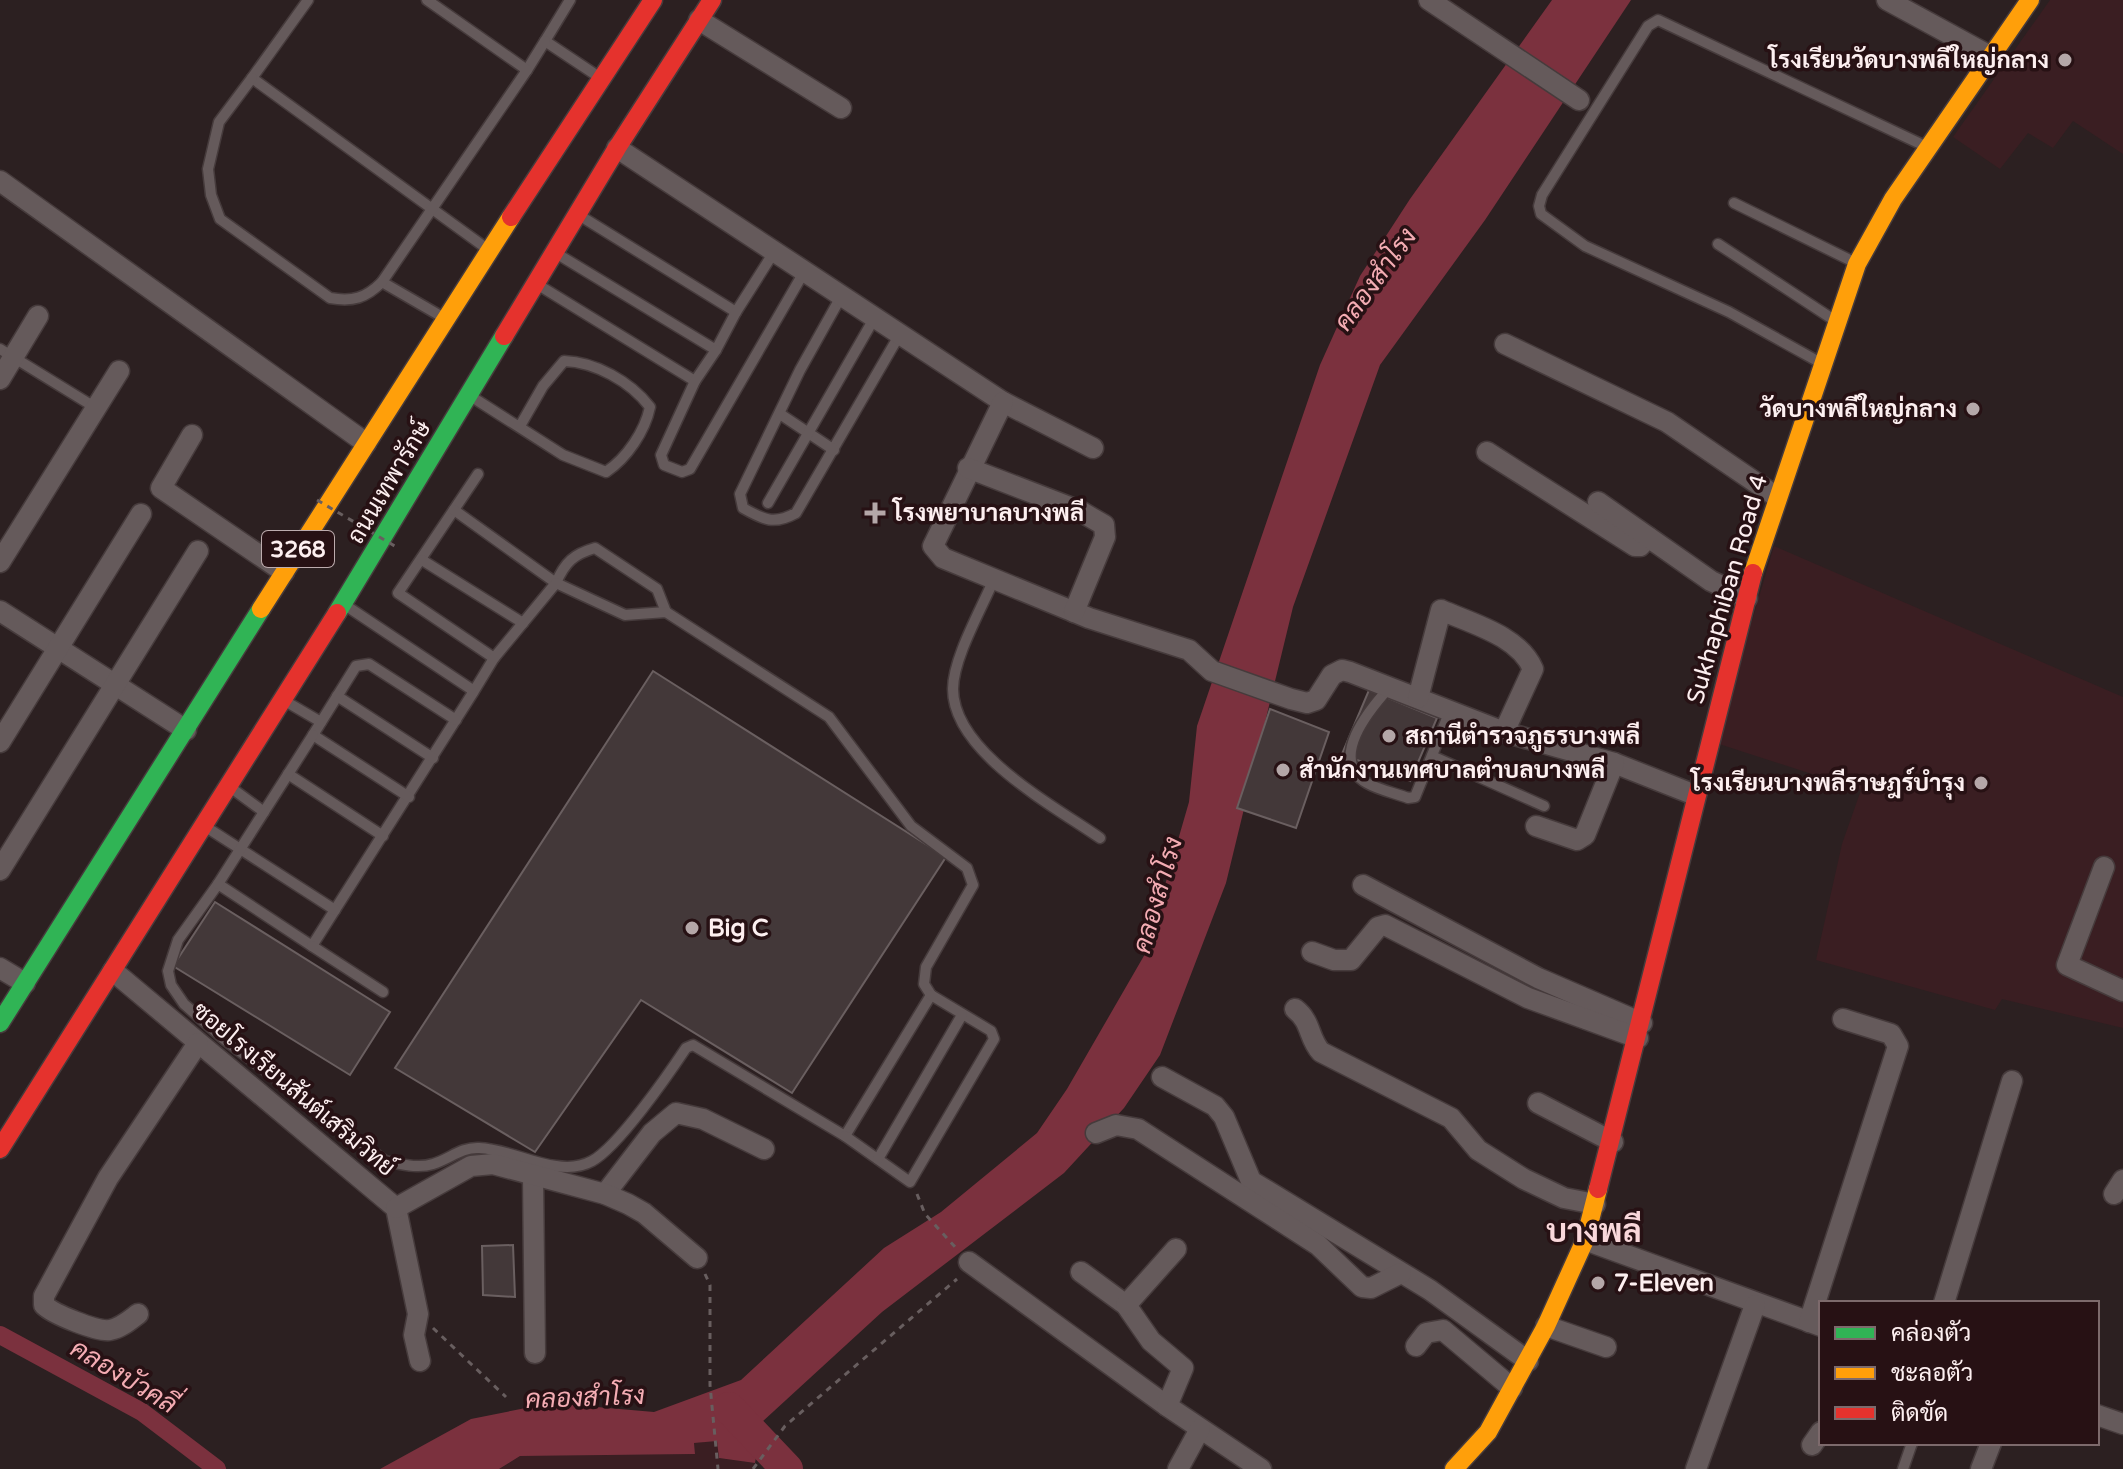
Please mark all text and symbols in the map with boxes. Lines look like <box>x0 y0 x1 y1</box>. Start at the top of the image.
place label: โรงเรียนวัดบางพลีใหญ่กลาง <box>1766 44 2049 75</box>
marker: โรงเรียนวัดบางพลีใหญ่กลาง <box>2056 51 2074 69</box>
water label: คลองสำโรง <box>1327 221 1423 337</box>
place label: วัดบางพลีใหญ่กลาง <box>1759 393 1957 424</box>
marker: วัดบางพลีใหญ่กลาง <box>1964 400 1982 418</box>
street label: ถนนเทพารักษ์ <box>340 414 438 549</box>
street label: Sukhaphiban Road 4 <box>1681 471 1774 707</box>
place label: โรงพยาบาลบางพลี <box>891 497 1084 528</box>
marker: โรงพยาบาลบางพลี <box>864 502 886 524</box>
road number: 3268 <box>262 531 334 567</box>
place label: สถานีตำรวจภูธรบางพลี <box>1405 721 1640 752</box>
marker: สถานีตำรวจภูธรบางพลี <box>1380 727 1398 745</box>
place label: สำนักงานเทศบาลตำบลบางพลี <box>1299 755 1605 785</box>
marker: สำนักงานเทศบาลตำบลบางพลี <box>1274 761 1292 779</box>
place label: โรงเรียนบางพลีราษฎร์บำรุง <box>1689 767 1965 800</box>
marker: โรงเรียนบางพลีราษฎร์บำรุง <box>1972 774 1990 792</box>
water label: คลองสำโรง <box>1125 833 1189 957</box>
place label: Big C <box>708 914 769 943</box>
marker: Big C <box>683 919 701 937</box>
street label: ซอยโรงเรียนสันต์เสริมวิทย์ <box>186 995 402 1183</box>
district label: บางพลี <box>1546 1211 1642 1251</box>
place label: 7-Eleven <box>1614 1269 1714 1298</box>
marker: 7-Eleven <box>1589 1274 1607 1292</box>
legend <box>1819 1301 2099 1445</box>
text: คล่องตัว <box>1891 1319 1971 1348</box>
water label: คลองบัวคลี่ <box>65 1327 189 1422</box>
text: ชะลอตัว <box>1891 1359 1973 1388</box>
water label: คลองสำโรง <box>525 1379 645 1415</box>
text: ติดขัด <box>1891 1399 1948 1428</box>

